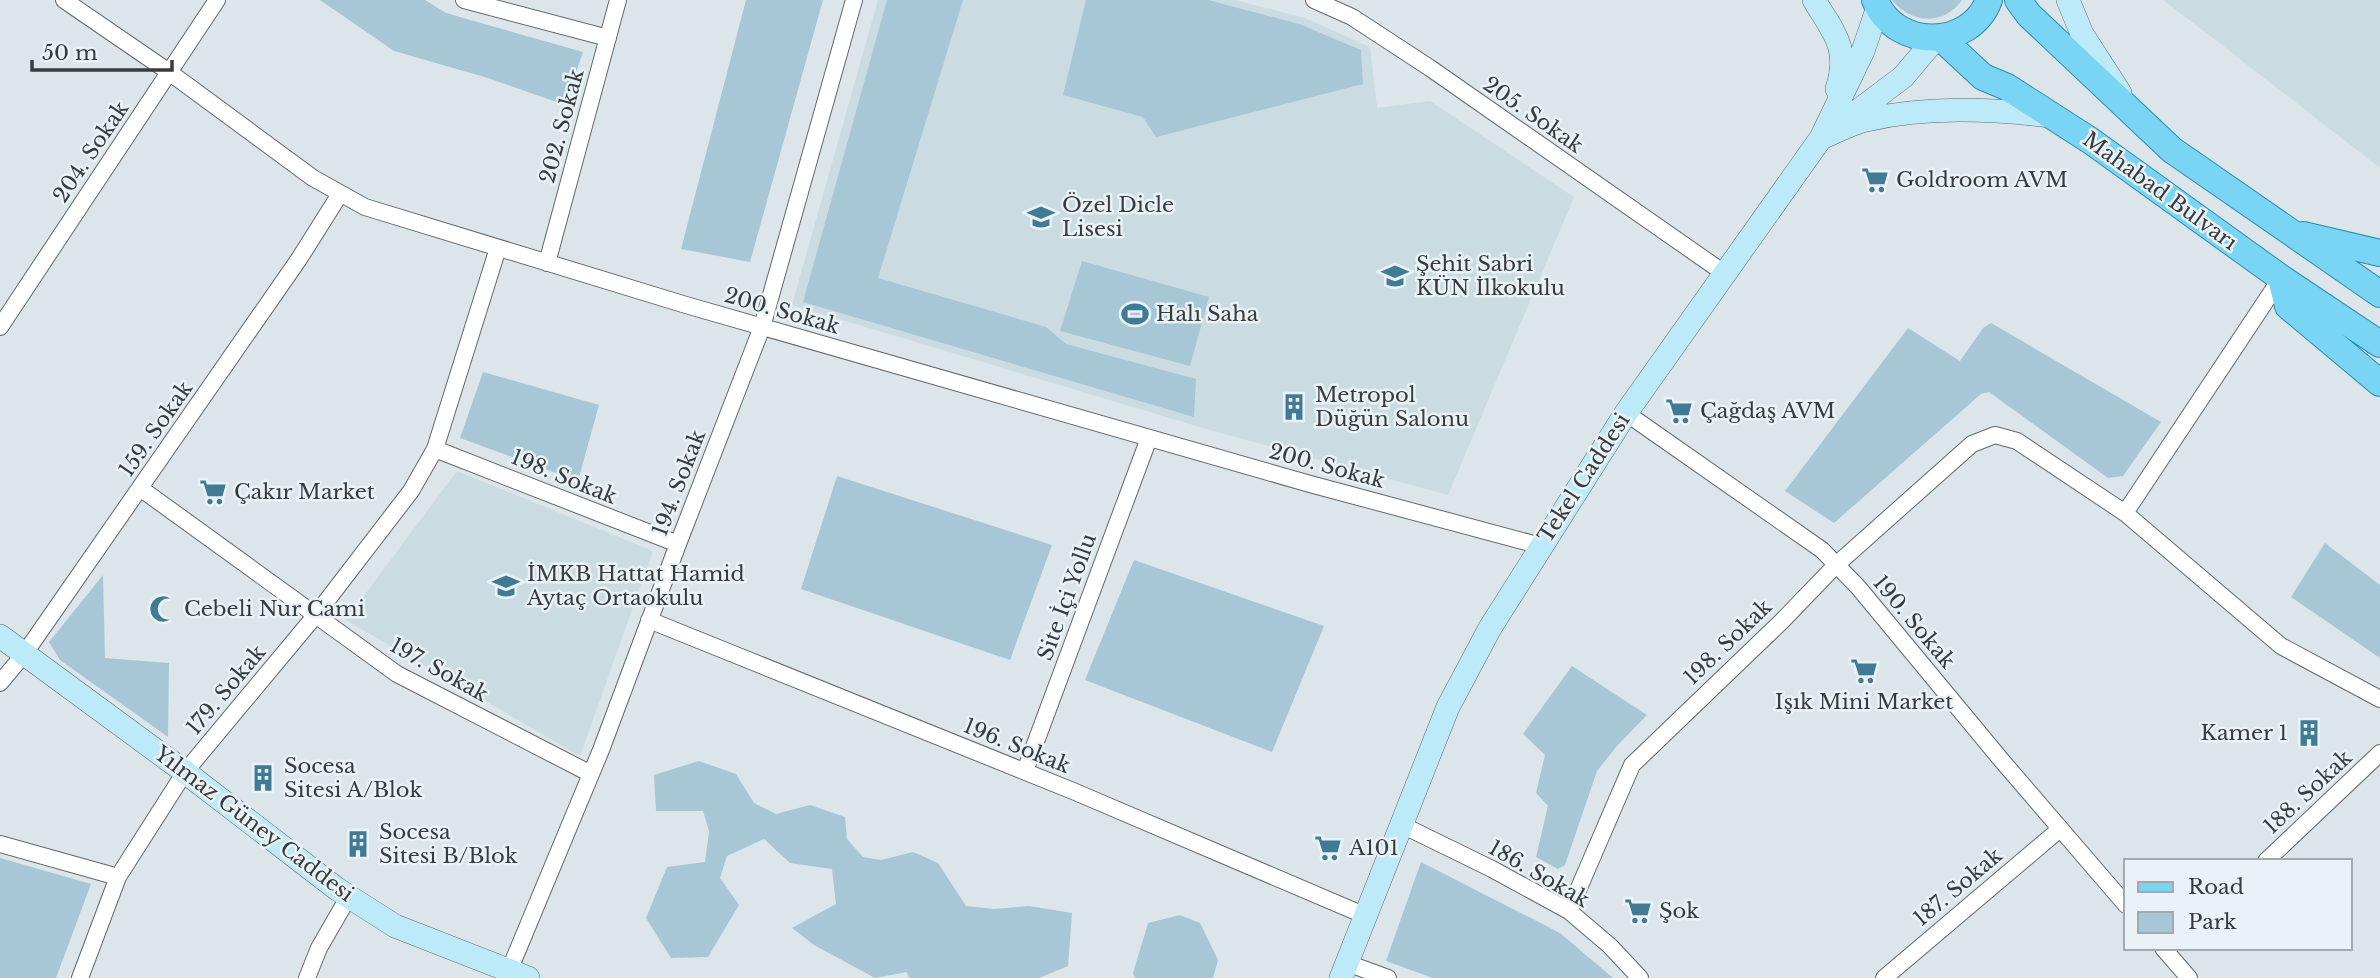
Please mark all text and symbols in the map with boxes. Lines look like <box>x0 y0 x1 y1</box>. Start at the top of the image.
scale bar <box>32 28 172 72</box>
text: 50 m <box>42 40 98 66</box>
street label: 202. Sokak <box>534 66 590 186</box>
street label: 205. Sokak <box>1478 71 1588 159</box>
street label: 204. Sokak <box>48 96 134 208</box>
street label: Mahabad Bulvarı <box>2078 126 2242 256</box>
supermarket icon: Goldroom AVM <box>1860 165 1890 195</box>
place label: Goldroom AVM <box>1896 167 2068 193</box>
place label: Özel Dicle Lisesi <box>1062 192 1174 242</box>
school or university icon: Özel Dicle Lisesi <box>1026 202 1056 232</box>
place label: Şehit Sabri KÜN İlkokulu <box>1416 251 1565 301</box>
school or university icon: Şehit Sabri KÜN İlkokulu <box>1380 261 1410 291</box>
street label: 200. Sokak <box>721 282 843 340</box>
sports icon: Halı Saha <box>1120 299 1150 329</box>
place label: Halı Saha <box>1156 301 1259 327</box>
street label: 159. Sokak <box>114 376 198 482</box>
place label: Metropol Düğün Salonu <box>1315 382 1469 432</box>
building icon: Metropol Düğün Salonu <box>1279 392 1309 422</box>
supermarket icon: Çağdaş AVM <box>1664 396 1694 426</box>
place label: Çağdaş AVM <box>1700 398 1835 424</box>
street label: Tekel Caddesi <box>1532 408 1636 548</box>
street label: 194. Sokak <box>647 426 711 540</box>
street label: 200. Sokak <box>1266 438 1388 494</box>
street label: 198. Sokak <box>507 444 621 510</box>
supermarket icon: Çakır Market <box>198 477 228 507</box>
place label: Çakır Market <box>234 479 375 505</box>
street label: Site İçi Yollu <box>1032 530 1102 664</box>
place label: İMKB Hattat Hamid Aytaç Ortaokulu <box>526 561 745 611</box>
street label: 190. Sokak <box>1867 570 1961 674</box>
school or university icon: İMKB Hattat Hamid Aytaç Ortaokulu <box>491 571 521 601</box>
mosque icon: Cebeli Nur Cami <box>148 594 178 624</box>
street label: 198. Sokak <box>1679 594 1777 690</box>
place label: Cebeli Nur Cami <box>184 596 365 622</box>
street label: 197. Sokak <box>385 632 493 708</box>
street label: 179. Sokak <box>181 640 271 740</box>
supermarket icon: Işık Mini Market <box>1849 656 1879 686</box>
place label: Işık Mini Market <box>1775 689 1953 715</box>
street label: 196. Sokak <box>960 713 1074 779</box>
building icon: Kamer 1 <box>2294 718 2324 748</box>
place label: Kamer 1 <box>2201 720 2288 746</box>
street label: Yılmaz Güney Caddesi <box>148 740 359 907</box>
street label: 188. Sokak <box>2258 745 2358 839</box>
place label: Socesa Sitesi A/Blok <box>284 753 423 803</box>
building icon: Socesa Sitesi A/Blok <box>248 763 278 793</box>
place label: Socesa Sitesi B/Blok <box>379 819 518 869</box>
building icon: Socesa Sitesi B/Blok <box>343 829 373 859</box>
supermarket icon: A101 <box>1313 833 1343 863</box>
place label: A101 <box>1348 835 1399 861</box>
street label: 186. Sokak <box>1484 835 1594 913</box>
street label: 187. Sokak <box>1908 842 2008 932</box>
legend <box>2124 859 2352 950</box>
text: Road <box>2188 874 2244 900</box>
supermarket icon: Şok <box>1623 896 1653 926</box>
place label: Şok <box>1659 898 1699 924</box>
text: Park <box>2188 909 2237 935</box>

